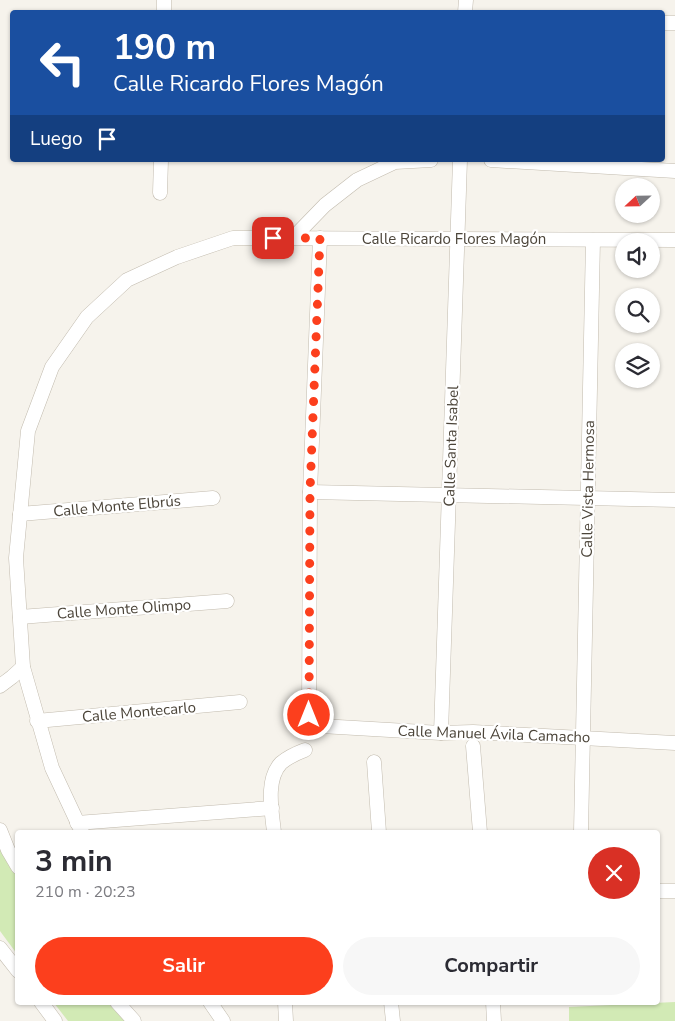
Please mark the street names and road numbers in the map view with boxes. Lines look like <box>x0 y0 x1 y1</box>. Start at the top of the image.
street label: Calle Ricardo Flores Magón <box>362 229 546 249</box>
street label: Calle Santa Isabel <box>439 384 463 507</box>
street label: Calle Vista Hermosa <box>577 420 599 558</box>
street label: Calle Monte Elbrús <box>52 490 182 522</box>
street label: Calle Monte Olimpo <box>56 594 192 624</box>
street label: Calle Montecarlo <box>81 697 197 727</box>
street label: Calle Manuel Ávila Camacho <box>397 721 591 747</box>

